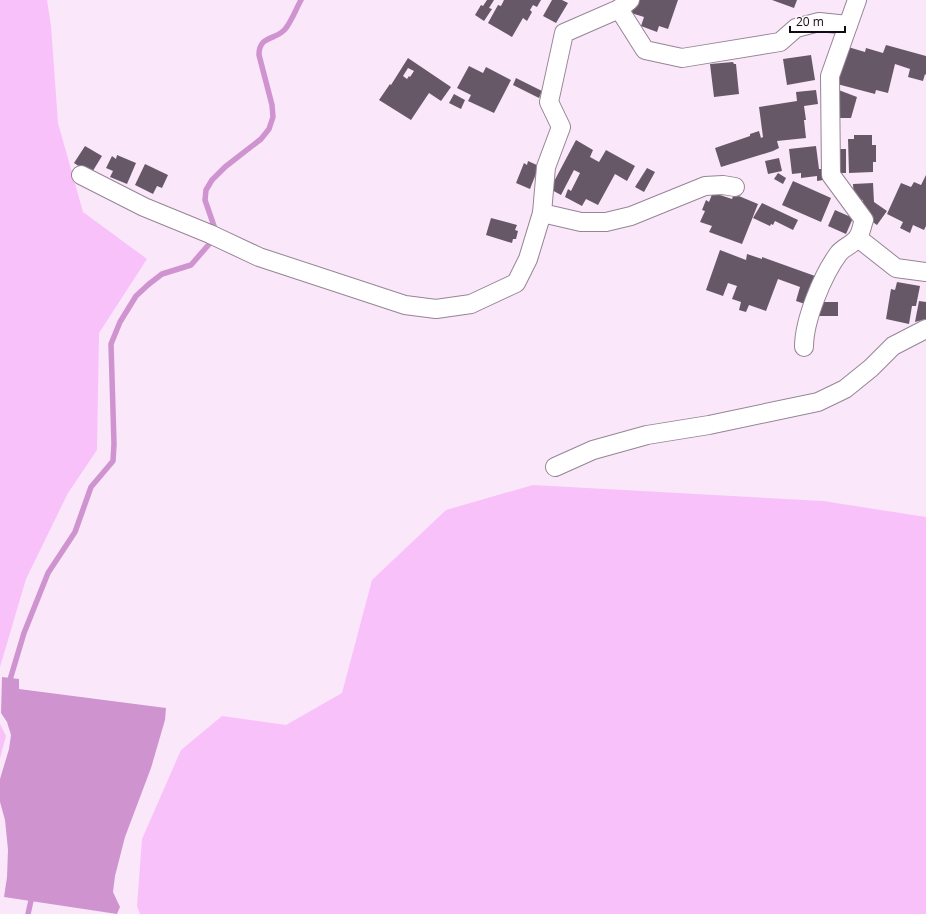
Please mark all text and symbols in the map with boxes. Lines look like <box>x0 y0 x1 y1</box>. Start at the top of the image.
scale bar <box>790 8 845 34</box>
text: 20 m <box>796 13 824 30</box>

